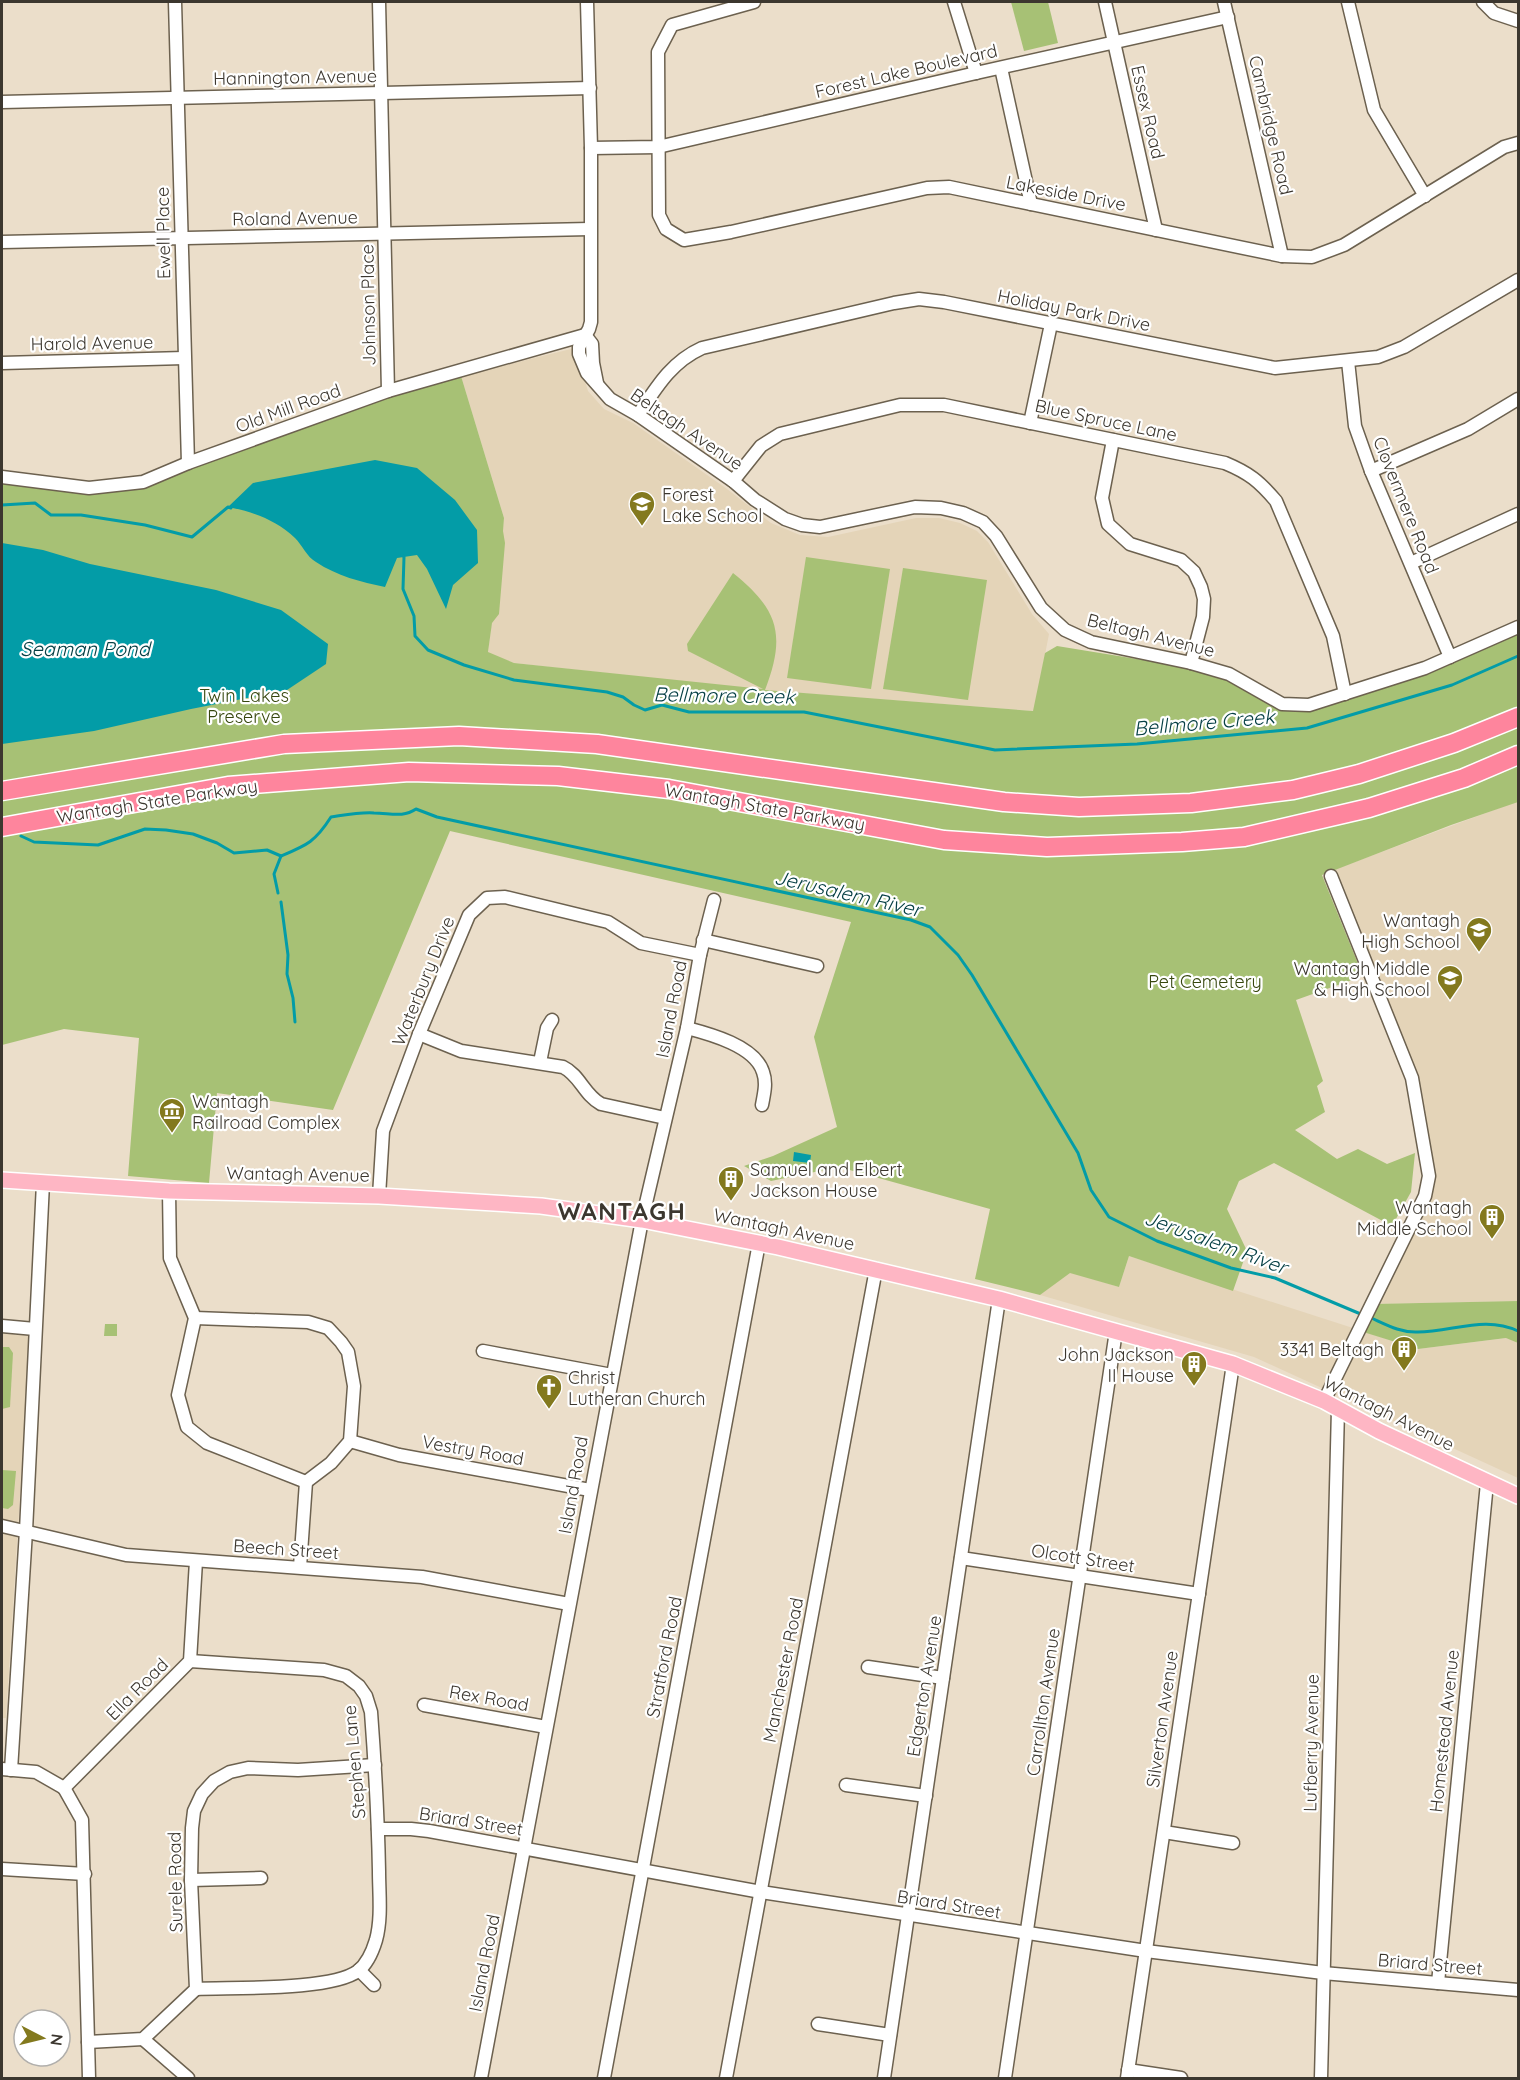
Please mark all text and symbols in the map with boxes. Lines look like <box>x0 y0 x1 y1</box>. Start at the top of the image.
street label: Forest Lake Boulevard <box>813 39 999 103</box>
street label: Cambridge Road <box>1244 53 1298 197</box>
street label: Essex Road <box>1126 63 1170 161</box>
street label: Hannington Avenue <box>213 64 377 90</box>
street label: Lakeside Drive <box>1004 170 1128 216</box>
street label: Ewell Place <box>151 187 175 279</box>
street label: Roland Avenue <box>232 205 358 231</box>
street label: Johnson Place <box>355 244 381 366</box>
street label: Holiday Park Drive <box>996 284 1152 336</box>
street label: Harold Avenue <box>30 330 154 356</box>
street label: Old Mill Road <box>232 378 344 438</box>
street label: Beltagh Avenue <box>626 383 748 475</box>
street label: Blue Spruce Lane <box>1033 394 1179 446</box>
street label: Clovermere Road <box>1368 433 1444 577</box>
place label: Forest Lake School <box>662 483 762 527</box>
school or university icon: Forest Lake School <box>627 489 657 527</box>
street label: Beltagh Avenue <box>1085 608 1217 662</box>
water label: Seaman Pond <box>20 636 153 661</box>
water label: Bellmore Creek <box>653 681 797 709</box>
park label: Twin Lakes Preserve <box>199 684 289 728</box>
water label: Bellmore Creek <box>1132 703 1278 741</box>
street label: Wantagh State Parkway <box>55 774 259 828</box>
street label: Wantagh State Parkway <box>663 778 867 836</box>
water label: Jerusalem River <box>772 864 926 923</box>
place label: Wantagh High School <box>1361 909 1460 953</box>
street label: Waterbury Drive <box>387 913 459 1049</box>
school or university icon: Wantagh High School <box>1464 915 1494 953</box>
place label: Wantagh Middle & High School <box>1293 957 1430 1001</box>
street label: Island Road <box>650 958 692 1060</box>
school or university icon: Wantagh Middle & High School <box>1435 963 1465 1001</box>
park label: Pet Cemetery <box>1148 970 1262 993</box>
place label: Wantagh Railroad Complex <box>192 1090 340 1134</box>
museum icon: Wantagh Railroad Complex <box>157 1096 187 1134</box>
place label: Samuel and Elbert Jackson House <box>750 1158 903 1202</box>
street label: Wantagh Avenue <box>226 1161 370 1187</box>
building icon: Samuel and Elbert Jackson House <box>716 1164 746 1202</box>
district label: WANTAGH <box>558 1196 686 1226</box>
place label: Wantagh Middle School <box>1357 1196 1472 1240</box>
building icon: Wantagh Middle School <box>1477 1202 1507 1240</box>
street label: Wantagh Avenue <box>711 1203 857 1255</box>
water label: Jerusalem River <box>1141 1205 1293 1280</box>
building icon: 3341 Beltagh <box>1389 1334 1419 1372</box>
place label: 3341 Beltagh <box>1280 1338 1384 1361</box>
place label: John Jackson II House <box>1058 1343 1174 1387</box>
building icon: John Jackson II House <box>1179 1349 1209 1387</box>
place label: Christ Lutheran Church <box>568 1366 706 1410</box>
street label: Wantagh Avenue <box>1320 1370 1458 1456</box>
church icon: Christ Lutheran Church <box>534 1372 564 1410</box>
street label: Vestry Road <box>420 1430 526 1470</box>
street label: Island Road <box>553 1434 593 1536</box>
street label: Beech Street <box>232 1534 340 1564</box>
street label: Olcott Street <box>1030 1538 1136 1578</box>
street label: Stratford Road <box>641 1594 687 1720</box>
street label: Manchester Road <box>758 1596 808 1744</box>
street label: Edgerton Avenue <box>901 1614 947 1758</box>
street label: Carrollton Avenue <box>1021 1627 1065 1777</box>
street label: Silverton Avenue <box>1141 1649 1183 1789</box>
street label: Homestead Avenue <box>1424 1649 1464 1813</box>
street label: Ella Road <box>101 1653 173 1725</box>
street label: Lufberry Avenue <box>1298 1674 1324 1812</box>
street label: Rex Road <box>447 1680 531 1716</box>
street label: Stephen Lane <box>338 1704 370 1820</box>
street label: Briard Street <box>417 1801 525 1841</box>
street label: Surele Road <box>163 1831 187 1933</box>
street label: Briard Street <box>895 1884 1003 1924</box>
street label: Island Road <box>463 1912 505 2014</box>
street label: Briard Street <box>1377 1948 1483 1980</box>
north arrow <box>12 2008 72 2068</box>
text: N <box>46 2033 68 2047</box>

